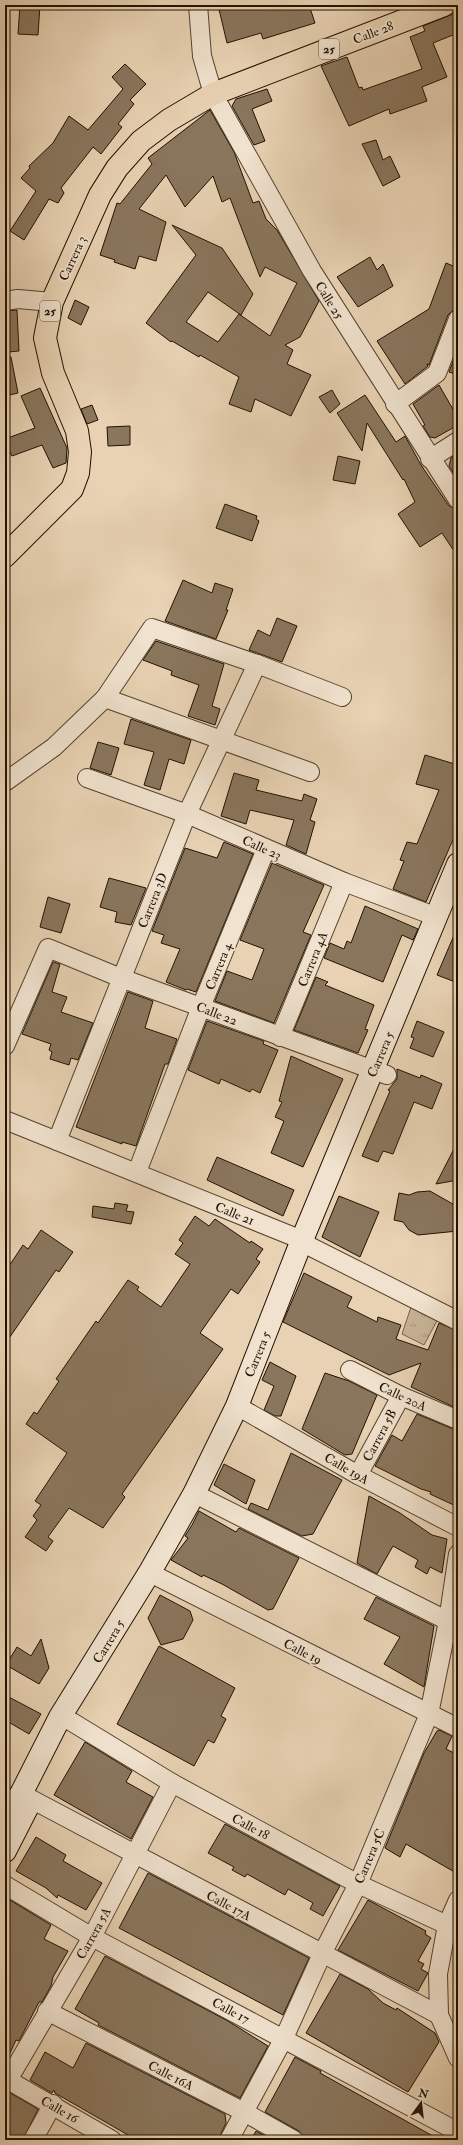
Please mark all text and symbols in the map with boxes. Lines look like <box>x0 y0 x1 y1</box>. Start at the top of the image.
street label: Calle 28 <box>351 18 396 48</box>
road number: 25 <box>319 39 339 59</box>
street label: Carrera 3 <box>56 233 90 283</box>
street label: Calle 25 <box>311 279 347 323</box>
road number: 25 <box>40 301 60 321</box>
street label: Calle 23 <box>240 832 284 864</box>
street label: Carrera 3D <box>135 870 171 930</box>
street label: Carrera 4A <box>295 929 331 989</box>
street label: Carrera 4 <box>202 939 236 992</box>
street label: Calle 22 <box>194 999 240 1029</box>
street label: Carrera 5 <box>364 1029 398 1080</box>
street label: Calle 21 <box>213 1199 257 1229</box>
street label: Carrera 5 <box>241 1329 275 1380</box>
street label: Calle 20A <box>376 1379 430 1415</box>
street label: Carrera 5B <box>359 1407 400 1464</box>
street label: Calle 19A <box>321 1450 372 1488</box>
street label: Carrera 5 <box>90 1616 128 1666</box>
street label: Calle 19 <box>281 1635 324 1668</box>
street label: Calle 18 <box>229 1810 272 1843</box>
street label: Carrera 5C <box>351 1827 389 1886</box>
street label: Calle 17A <box>203 1887 254 1925</box>
street label: Carrera 5A <box>73 1904 115 1962</box>
street label: Calle 17 <box>209 1994 252 2027</box>
street label: Calle 16A <box>145 2058 197 2094</box>
north arrow <box>401 2083 441 2123</box>
text: N <box>416 2086 431 2102</box>
street label: Calle 16 <box>38 2093 82 2128</box>

